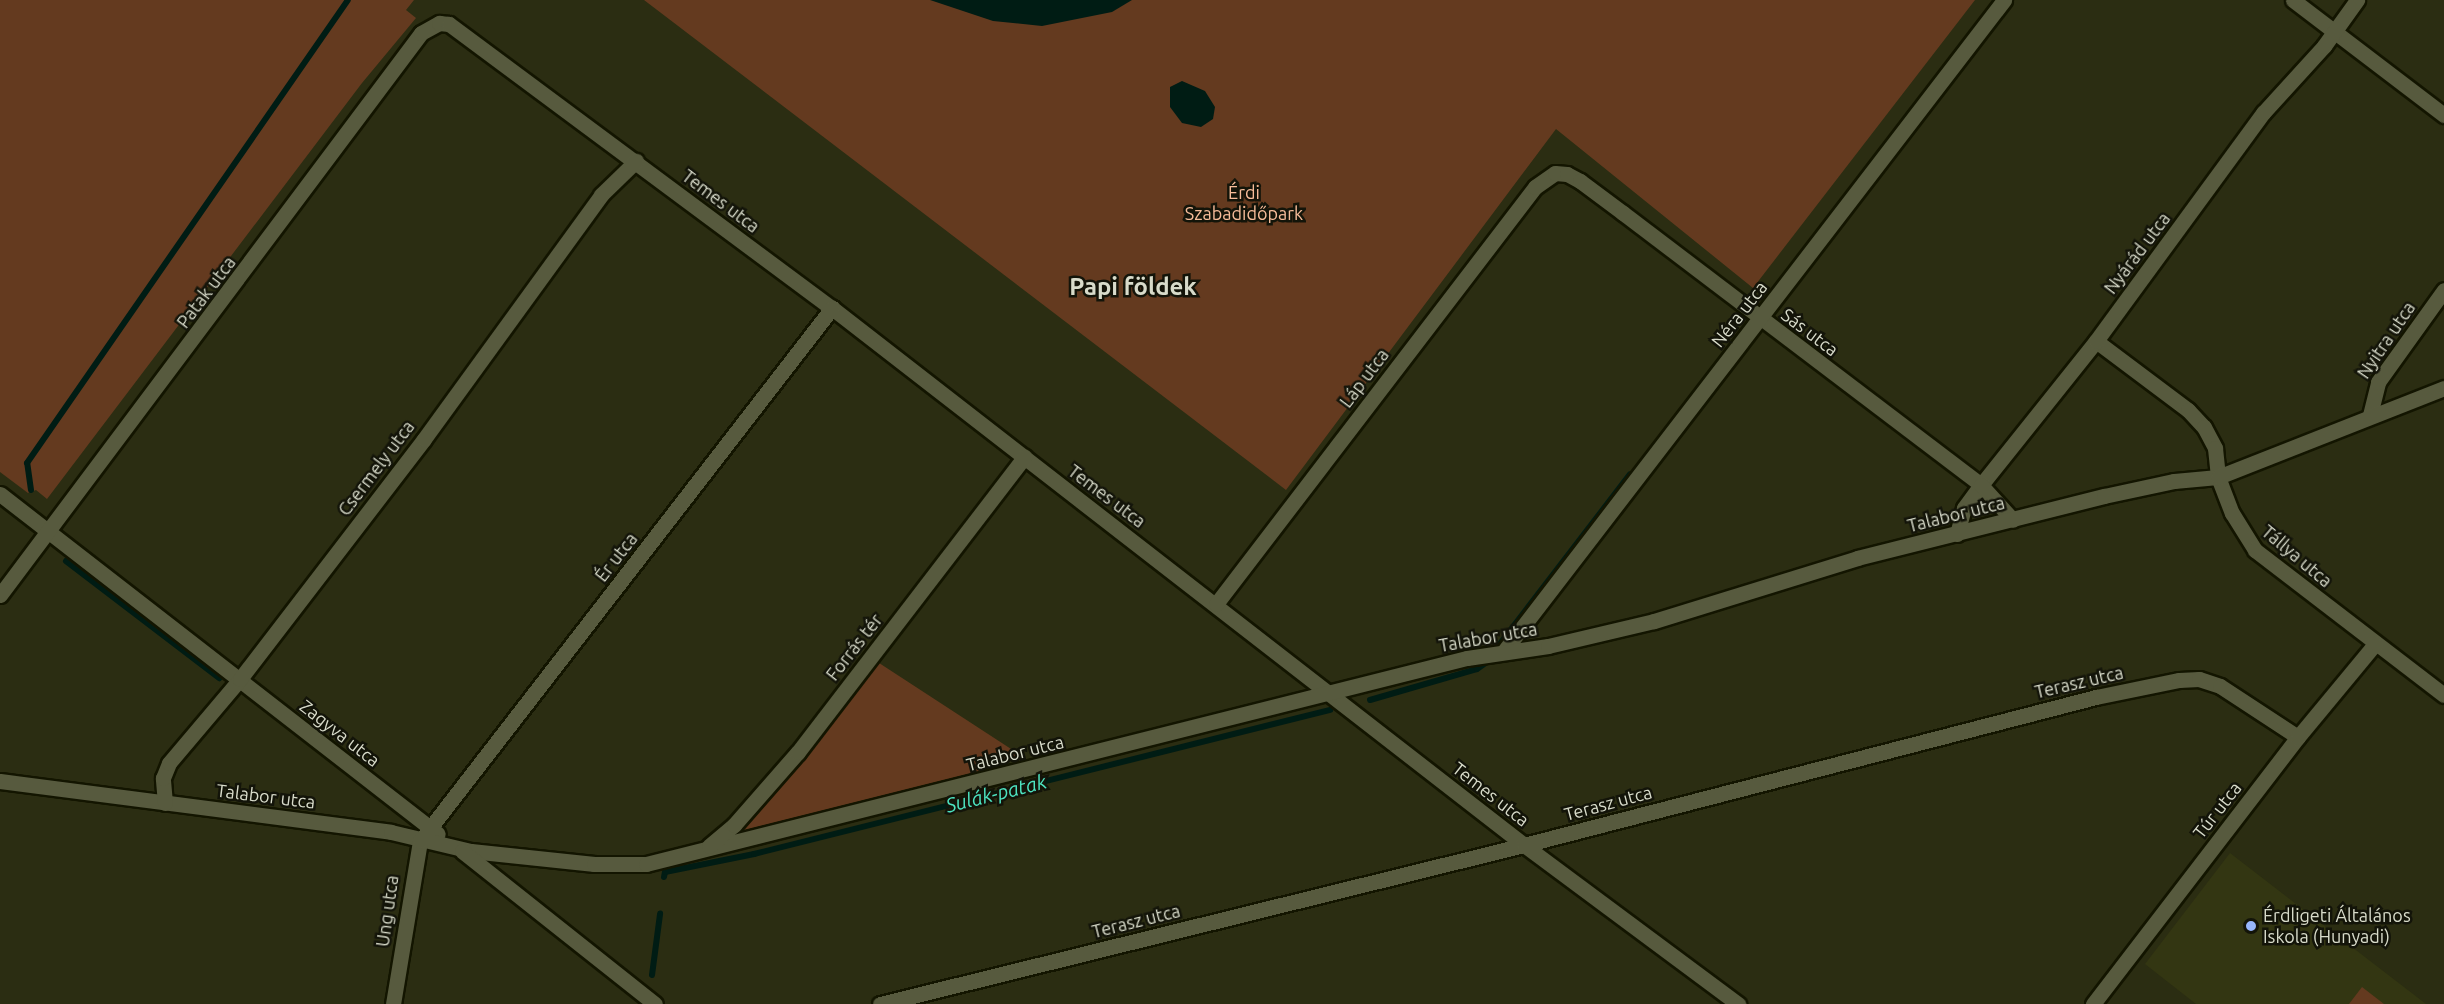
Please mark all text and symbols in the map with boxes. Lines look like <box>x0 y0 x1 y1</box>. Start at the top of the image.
street label: Temes utca <box>678 165 764 237</box>
park label: Érdi Szabadidőpark <box>1185 182 1303 224</box>
street label: Nyárád utca <box>2099 208 2175 298</box>
street label: Patak utca <box>172 252 240 332</box>
district label: Papi földek <box>1069 273 1197 301</box>
street label: Néra utca <box>1707 277 1771 351</box>
street label: Nyitra utca <box>2352 297 2420 383</box>
street label: Sás utca <box>1777 304 1843 360</box>
street label: Láp utca <box>1335 344 1393 412</box>
street label: Csermely utca <box>333 416 419 520</box>
street label: Temes utca <box>1064 460 1150 532</box>
street label: Talabor utca <box>1905 491 2007 537</box>
street label: Tállya utca <box>2258 520 2336 592</box>
street label: Ér utca <box>590 528 642 586</box>
street label: Forrás tér <box>821 609 887 685</box>
street label: Talabor utca <box>1437 618 1539 656</box>
street label: Terasz utca <box>2033 661 2125 703</box>
street label: Zagyva utca <box>296 695 384 771</box>
street label: Talabor utca <box>964 730 1066 776</box>
street label: Temes utca <box>1448 757 1534 831</box>
water label: Sulák-patak <box>943 769 1049 817</box>
street label: Túr utca <box>2188 778 2246 842</box>
street label: Talabor utca <box>215 779 317 813</box>
street label: Terasz utca <box>1562 781 1654 825</box>
street label: Ung utca <box>371 874 403 948</box>
street label: Terasz utca <box>1090 900 1182 942</box>
place label: Érdligeti Általános Iskola (Hunyadi) <box>2263 905 2411 948</box>
marker: Érdligeti Általános Iskola (Hunyadi) <box>2244 919 2258 933</box>

